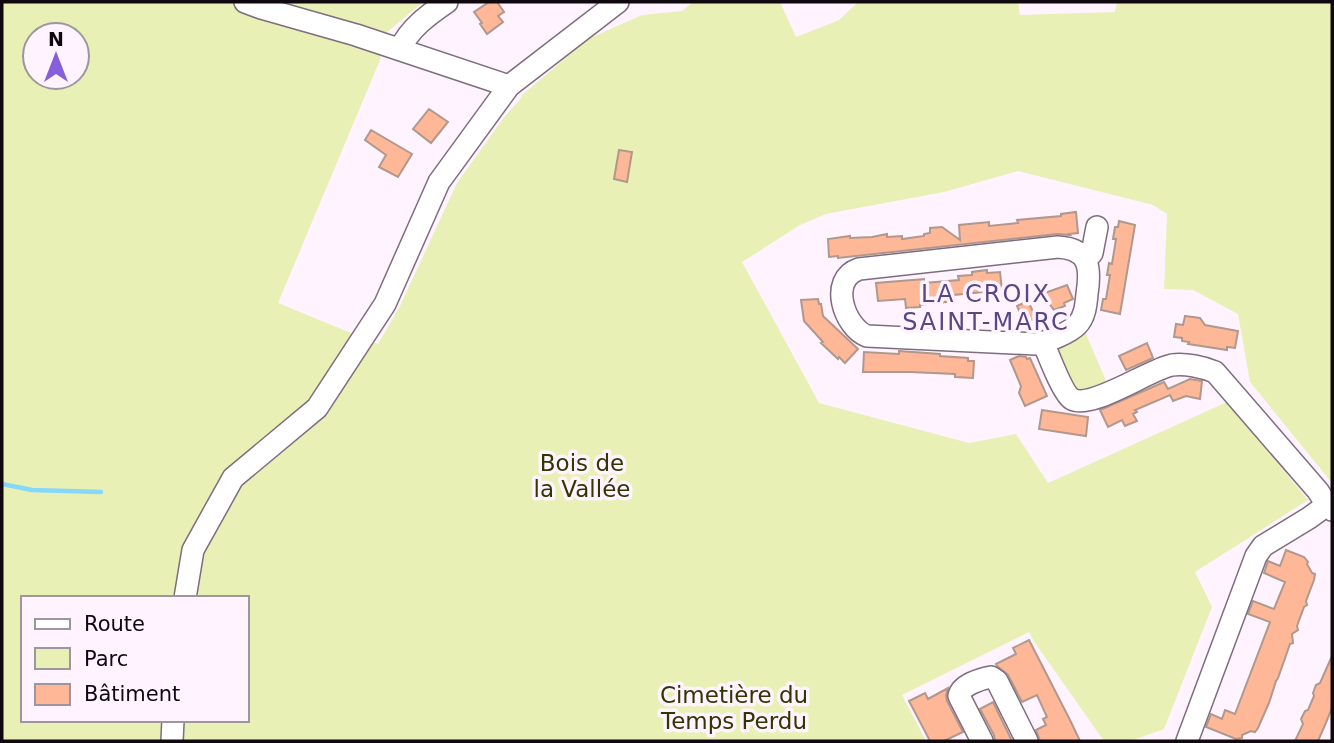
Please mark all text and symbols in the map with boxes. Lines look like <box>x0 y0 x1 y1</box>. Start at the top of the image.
north arrow <box>21 21 91 91</box>
text: N <box>48 28 64 50</box>
district label: LA CROIX SAINT-MARC <box>902 280 1070 336</box>
park label: Bois de la Vallée <box>534 450 630 502</box>
legend <box>21 596 248 722</box>
text: Route <box>84 612 145 636</box>
text: Parc <box>84 647 128 671</box>
text: Bâtiment <box>84 682 180 706</box>
park label: Cimetière du Temps Perdu <box>660 682 808 734</box>

